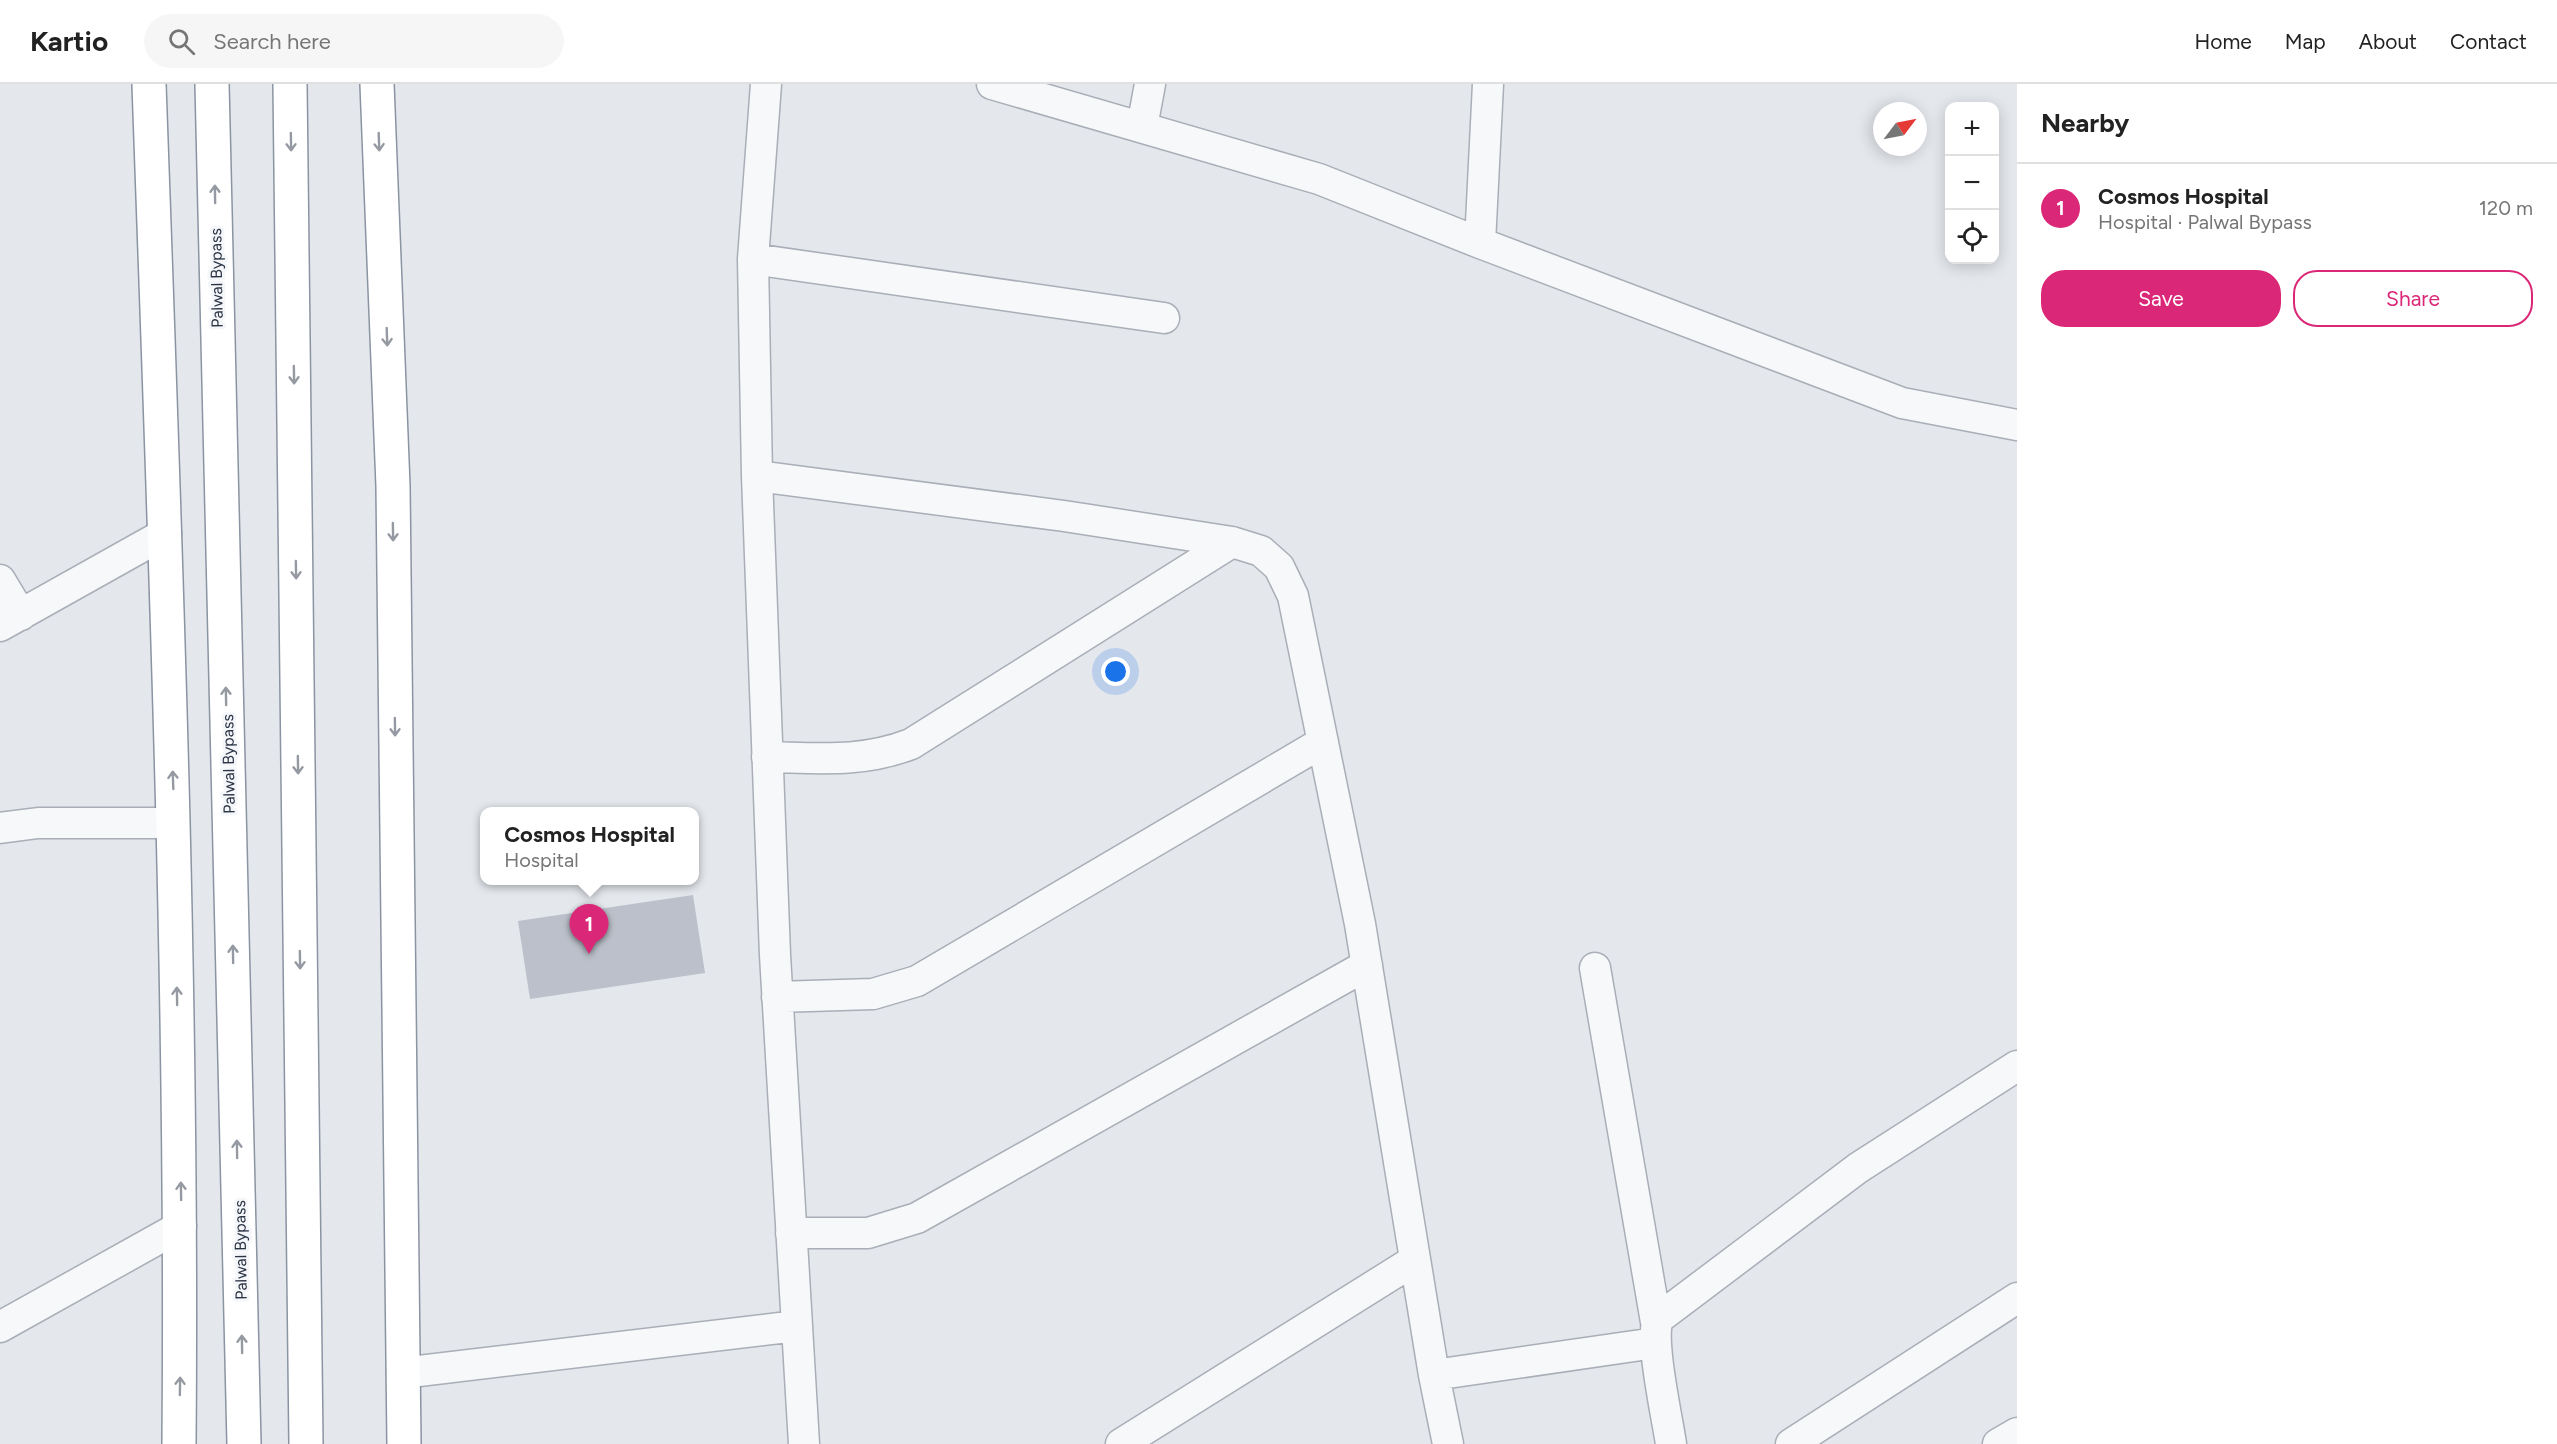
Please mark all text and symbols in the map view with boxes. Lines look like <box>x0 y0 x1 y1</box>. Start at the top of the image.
search box <box>144 14 564 68</box>
text: Kartio <box>30 24 108 58</box>
icon: search <box>165 25 198 58</box>
text: Search here <box>213 28 331 55</box>
text: Home <box>2195 29 2252 54</box>
text: Map <box>2285 29 2326 54</box>
text: About <box>2359 29 2417 54</box>
text: Contact <box>2450 29 2527 54</box>
north arrow <box>1873 102 1927 156</box>
map controls <box>1945 102 1999 264</box>
button: + <box>1945 102 1999 156</box>
text: Nearby <box>2041 107 2129 139</box>
one-way arrow <box>285 132 296 152</box>
one-way arrow <box>373 132 384 152</box>
button: − <box>1945 156 1999 210</box>
text: Cosmos Hospital <box>2098 183 2269 210</box>
one-way arrow <box>209 185 220 205</box>
text: 1 <box>2056 196 2065 220</box>
text: 120 m <box>2479 196 2533 220</box>
button: locate <box>1945 210 1999 264</box>
text: Hospital · Palwal Bypass <box>2098 210 2312 234</box>
street label: Palwal Bypass <box>206 228 227 328</box>
button: Save <box>2041 270 2281 327</box>
button: Share <box>2293 270 2533 327</box>
one-way arrow <box>381 327 392 347</box>
one-way arrow <box>288 364 299 384</box>
one-way arrow <box>387 522 399 542</box>
one-way arrow <box>290 559 302 579</box>
your location <box>1101 657 1130 686</box>
one-way arrow <box>221 686 232 706</box>
street label: Palwal Bypass <box>218 714 239 814</box>
one-way arrow <box>389 717 401 737</box>
one-way arrow <box>292 754 304 774</box>
one-way arrow <box>168 770 179 790</box>
popup <box>480 807 699 885</box>
text: Cosmos Hospital <box>504 821 675 848</box>
text: Hospital <box>504 848 579 872</box>
pin: 1 <box>570 904 608 954</box>
one-way arrow <box>227 944 238 964</box>
one-way arrow <box>294 949 306 969</box>
one-way arrow <box>171 986 183 1006</box>
one-way arrow <box>232 1139 243 1159</box>
one-way arrow <box>175 1181 186 1201</box>
street label: Palwal Bypass <box>230 1200 251 1300</box>
one-way arrow <box>236 1334 248 1354</box>
one-way arrow <box>174 1376 185 1396</box>

